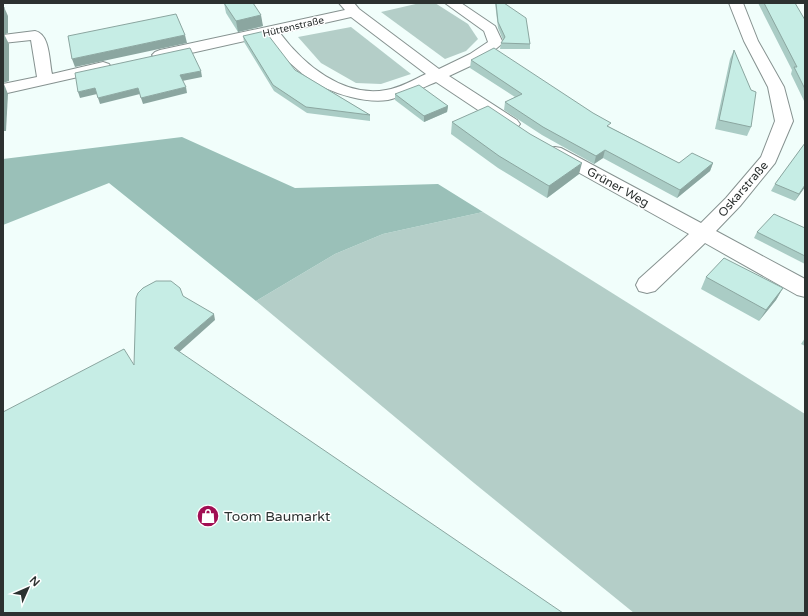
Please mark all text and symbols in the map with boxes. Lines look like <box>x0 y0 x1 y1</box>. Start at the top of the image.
street label: Hüttenstraße <box>261 14 325 40</box>
street label: Oskarstraße <box>715 158 771 220</box>
street label: Grüner Weg <box>585 164 651 210</box>
shop icon: Toom Baumarkt <box>195 503 221 529</box>
place label: Toom Baumarkt <box>224 508 331 525</box>
north arrow <box>8 568 48 608</box>
text: N <box>27 574 42 589</box>

